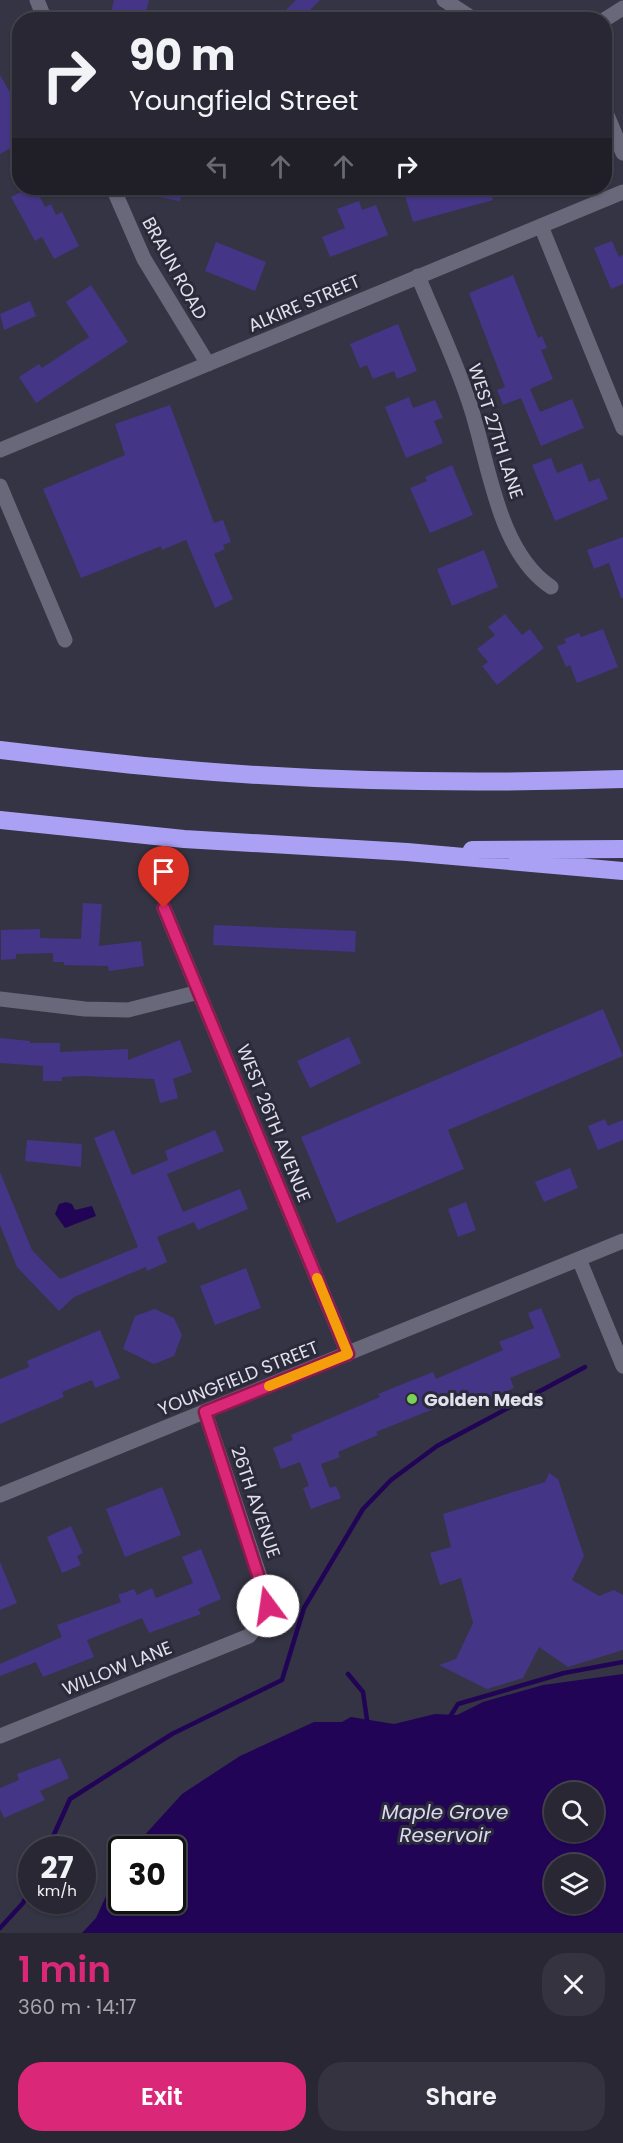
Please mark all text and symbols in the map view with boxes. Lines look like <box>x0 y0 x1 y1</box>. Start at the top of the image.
text: 90 m <box>129 26 236 85</box>
icon: right <box>30 36 108 114</box>
text: Youngfield Street <box>129 82 358 119</box>
icon: left <box>201 150 234 183</box>
icon: ahead <box>264 150 297 183</box>
icon: ahead <box>327 150 360 183</box>
icon: right <box>390 150 423 183</box>
street label: BRAUN ROAD <box>137 212 213 324</box>
street label: ALKIRE STREET <box>244 268 364 338</box>
street label: WEST 27TH LANE <box>462 360 530 502</box>
pin <box>138 846 189 908</box>
icon: arrive <box>147 855 180 888</box>
street label: WEST 26TH AVENUE <box>231 1040 317 1206</box>
street label: YOUNGFIELD STREET <box>154 1334 322 1422</box>
place label: Golden Meds <box>424 1387 544 1412</box>
marker: Golden Meds <box>405 1392 419 1406</box>
street label: 26TH AVENUE <box>225 1443 287 1561</box>
position arrow <box>236 1574 300 1638</box>
street label: WILLOW LANE <box>59 1635 175 1701</box>
map controls <box>544 1782 604 1914</box>
button: search <box>544 1782 604 1842</box>
water label: Maple Grove Reservoir <box>382 1798 508 1849</box>
speed limit sign: 30 <box>108 1836 186 1914</box>
text: 27 <box>40 1846 74 1889</box>
button: layers <box>544 1854 604 1914</box>
text: km/h <box>37 1880 77 1901</box>
text: 1 min <box>18 1944 111 1995</box>
button: close <box>542 1953 605 2016</box>
text: 360 m · 14:17 <box>18 1993 136 2021</box>
button: Exit <box>18 2062 306 2131</box>
button: Share <box>318 2062 605 2131</box>

